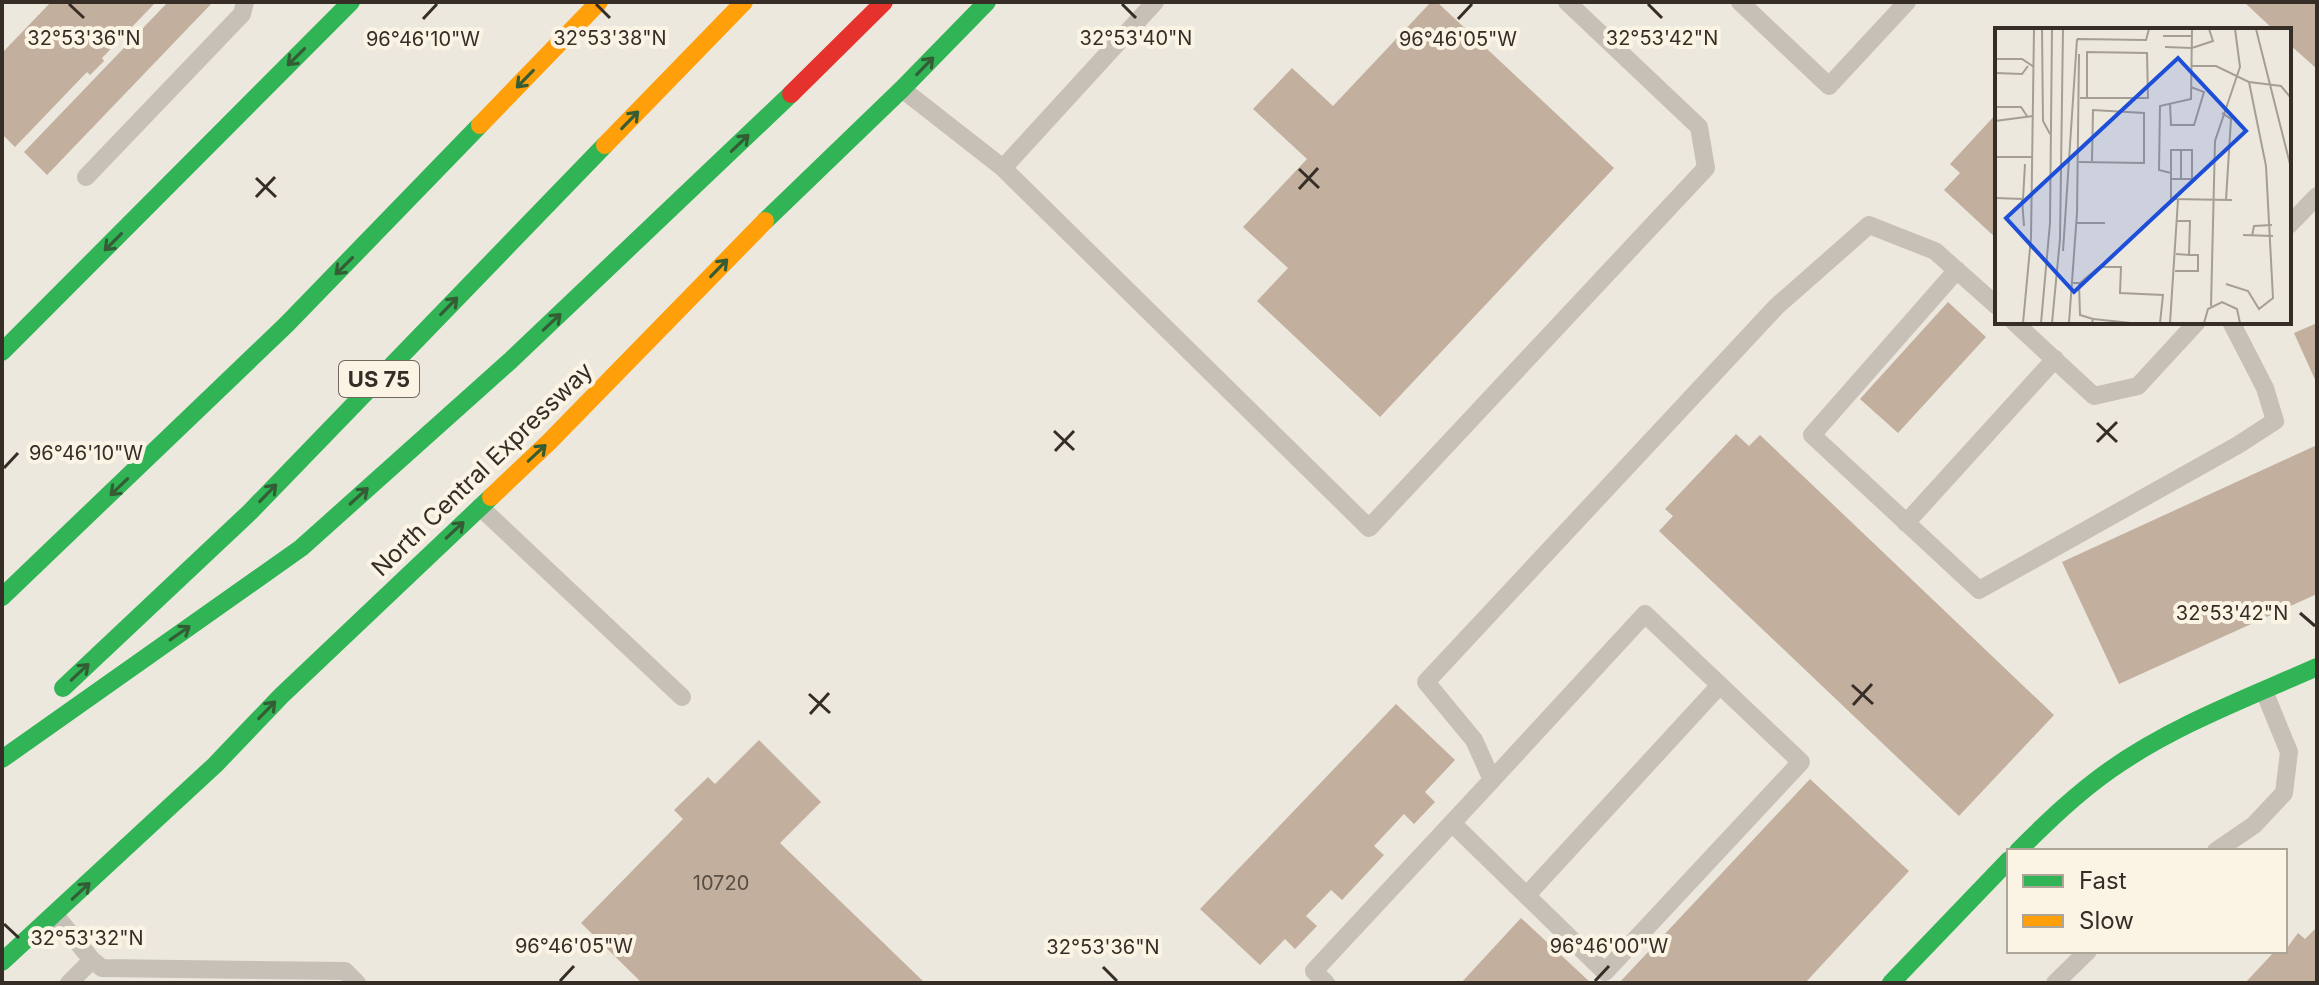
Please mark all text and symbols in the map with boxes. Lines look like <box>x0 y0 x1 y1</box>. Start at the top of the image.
text: 32°53'36"N <box>27 26 141 50</box>
text: 32°53'38"N <box>553 26 667 50</box>
text: 32°53'40"N <box>1080 26 1192 50</box>
text: 32°53'42"N <box>1606 26 1718 50</box>
text: 96°46'10"W <box>366 27 480 51</box>
text: 96°46'05"W <box>1399 27 1517 51</box>
inset map <box>1995 28 2291 324</box>
one-way arrow <box>286 48 306 67</box>
one-way arrow <box>915 56 934 76</box>
one-way arrow <box>516 69 535 88</box>
one-way arrow <box>620 111 639 130</box>
one-way arrow <box>730 134 749 153</box>
one-way arrow <box>104 232 123 251</box>
one-way arrow <box>335 256 354 275</box>
one-way arrow <box>709 259 728 278</box>
one-way arrow <box>439 297 458 316</box>
one-way arrow <box>541 313 561 332</box>
street label: North Central Expressway <box>366 356 598 582</box>
road number: US 75 <box>339 361 419 397</box>
text: 96°46'10"W <box>29 441 143 465</box>
one-way arrow <box>527 444 546 463</box>
one-way arrow <box>109 478 129 497</box>
one-way arrow <box>258 484 277 503</box>
one-way arrow <box>348 488 368 506</box>
one-way arrow <box>445 521 465 540</box>
text: 32°53'42"N <box>2176 601 2288 625</box>
one-way arrow <box>169 625 191 641</box>
one-way arrow <box>70 663 90 682</box>
one-way arrow <box>258 700 277 720</box>
legend <box>2007 849 2287 953</box>
text: Fast <box>2079 866 2127 895</box>
house number: 10720 <box>693 871 749 895</box>
one-way arrow <box>70 882 90 900</box>
text: Slow <box>2079 906 2134 935</box>
text: 32°53'32"N <box>30 926 144 950</box>
text: 96°46'05"W <box>515 934 633 958</box>
text: 96°46'00"W <box>1550 934 1669 958</box>
text: 32°53'36"N <box>1046 935 1160 959</box>

